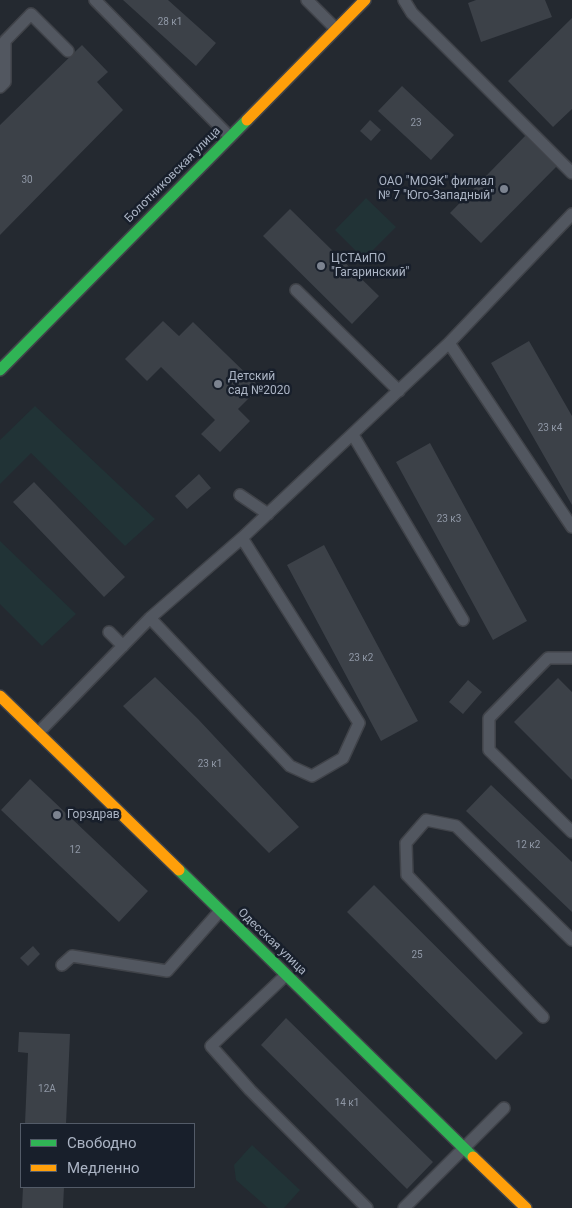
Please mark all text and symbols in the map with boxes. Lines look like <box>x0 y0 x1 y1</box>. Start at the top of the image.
house number: 28 к1 <box>158 16 182 28</box>
house number: 23 <box>410 117 422 129</box>
street label: Болотниковская улица <box>122 124 224 226</box>
house number: 30 <box>21 174 33 186</box>
place label: ОАО "МОЭК" филиал № 7 "Юго-Западный" <box>378 175 494 203</box>
marker: ОАО "МОЭК" филиал № 7 "Юго-Западный" <box>498 183 510 195</box>
place label: ЦСТАиПО "Гагаринский" <box>331 252 409 280</box>
marker: ЦСТАиПО "Гагаринский" <box>315 260 327 272</box>
place label: Детский сад №2020 <box>228 370 290 398</box>
marker: Детский сад №2020 <box>212 378 224 390</box>
house number: 23 к4 <box>538 422 562 434</box>
house number: 23 к3 <box>437 513 461 525</box>
house number: 23 к2 <box>349 652 373 664</box>
house number: 23 к1 <box>198 758 222 770</box>
place label: Горздрав <box>67 808 120 822</box>
marker: Горздрав <box>51 809 63 821</box>
house number: 12 к2 <box>516 839 540 851</box>
house number: 12 <box>69 844 81 856</box>
street label: Одесская улица <box>235 906 309 978</box>
house number: 25 <box>411 949 423 961</box>
house number: 12А <box>38 1083 56 1095</box>
house number: 14 к1 <box>335 1097 359 1109</box>
legend <box>20 1123 195 1188</box>
text: Свободно <box>67 1134 136 1152</box>
text: Медленно <box>67 1159 140 1177</box>

